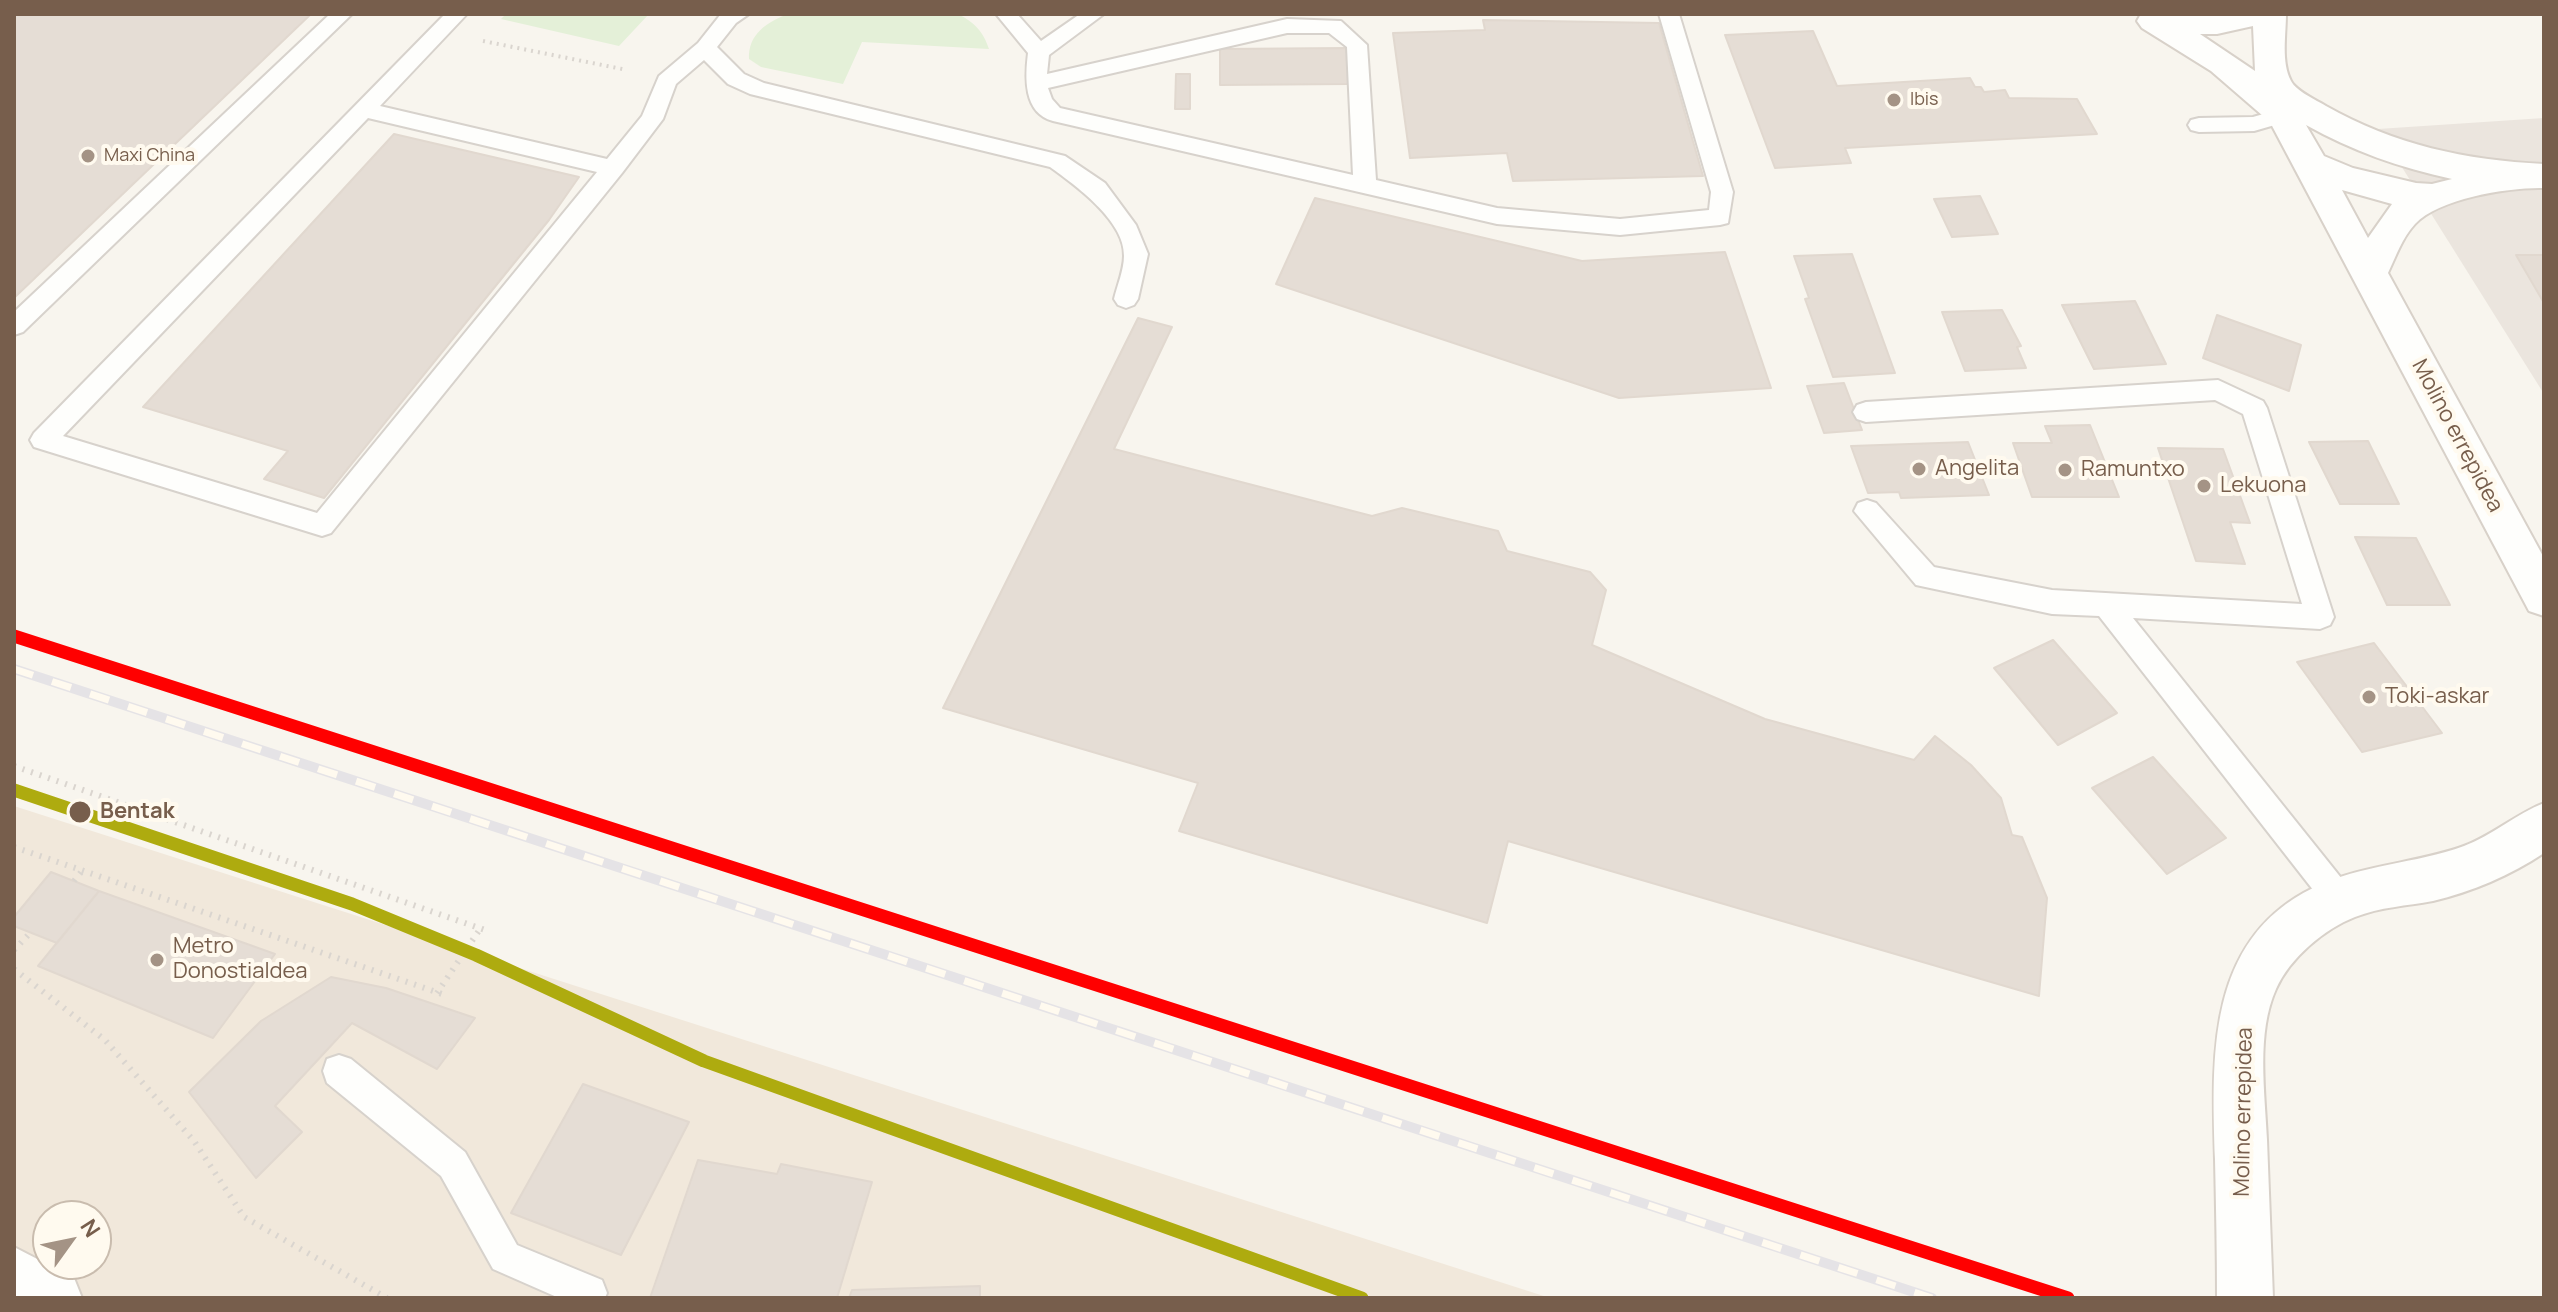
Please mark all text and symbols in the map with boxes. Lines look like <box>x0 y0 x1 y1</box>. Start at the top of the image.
place label: Ibis <box>1910 89 1939 111</box>
marker: Ibis <box>1885 91 1903 109</box>
place label: Maxi China <box>104 145 195 167</box>
marker: Maxi China <box>79 147 97 165</box>
street label: Molino errepidea <box>2406 355 2508 517</box>
place label: Angelita <box>1935 456 2019 482</box>
place label: Ramuntxo <box>2081 457 2185 483</box>
marker: Angelita <box>1910 460 1928 478</box>
marker: Ramuntxo <box>2056 461 2074 479</box>
place label: Lekuona <box>2220 473 2306 499</box>
marker: Lekuona <box>2195 477 2213 495</box>
place label: Toki-askar <box>2385 684 2489 710</box>
marker: Toki-askar <box>2360 688 2378 706</box>
marker: Bentak <box>67 799 93 825</box>
place label: Bentak <box>100 799 175 825</box>
place label: Metro Donostialdea <box>173 934 307 986</box>
marker: Metro Donostialdea <box>148 951 166 969</box>
street label: Molino errepidea <box>2229 1027 2259 1197</box>
north arrow <box>32 1200 112 1280</box>
text: N <box>74 1213 107 1243</box>

